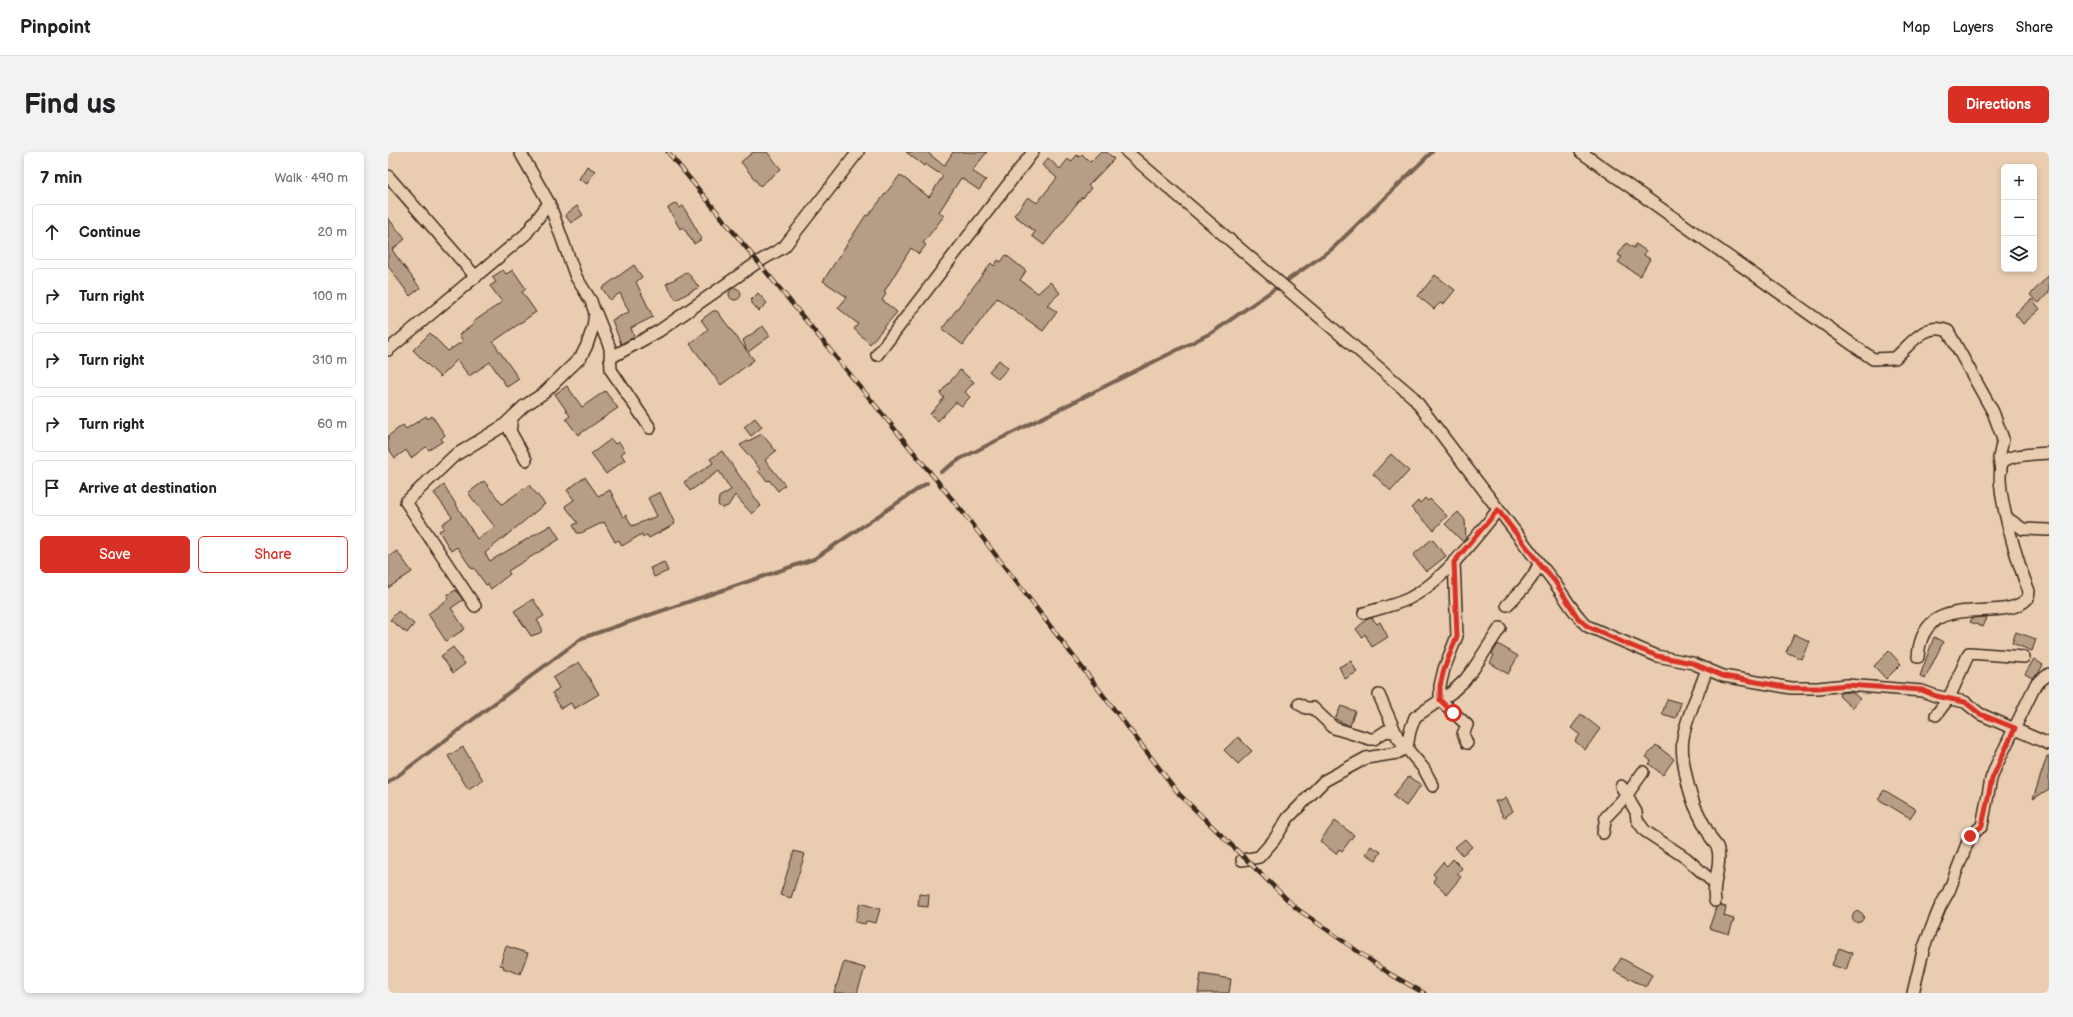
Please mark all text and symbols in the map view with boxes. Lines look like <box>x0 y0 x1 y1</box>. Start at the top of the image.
text: Pinpoint <box>20 16 91 39</box>
text: Map <box>1902 19 1930 36</box>
text: Layers <box>1952 19 1994 36</box>
text: Share <box>2016 19 2053 36</box>
button: Directions <box>1948 86 2049 123</box>
text: Find us <box>24 88 116 121</box>
map controls <box>2001 164 2037 272</box>
button: + <box>2001 164 2037 200</box>
text: 7 min <box>40 168 82 188</box>
text: Walk · 490 m <box>274 170 348 186</box>
button: − <box>2001 200 2037 236</box>
icon: ahead <box>41 221 63 243</box>
text: Continue <box>79 223 141 242</box>
text: 20 m <box>317 224 347 240</box>
button: layers <box>2001 236 2037 272</box>
icon: right <box>41 285 63 307</box>
text: Turn right <box>79 287 144 306</box>
text: 100 m <box>312 288 347 304</box>
icon: right <box>41 349 63 371</box>
text: Turn right <box>79 351 144 370</box>
text: 310 m <box>312 352 347 368</box>
icon: right <box>41 413 63 435</box>
text: Turn right <box>79 415 144 434</box>
text: 60 m <box>317 416 347 432</box>
icon: arrive <box>41 477 63 499</box>
text: Arrive at destination <box>79 479 217 498</box>
button: Save <box>40 536 190 573</box>
button: Share <box>198 536 348 573</box>
route start <box>1444 704 1462 722</box>
route end <box>1961 827 1979 845</box>

